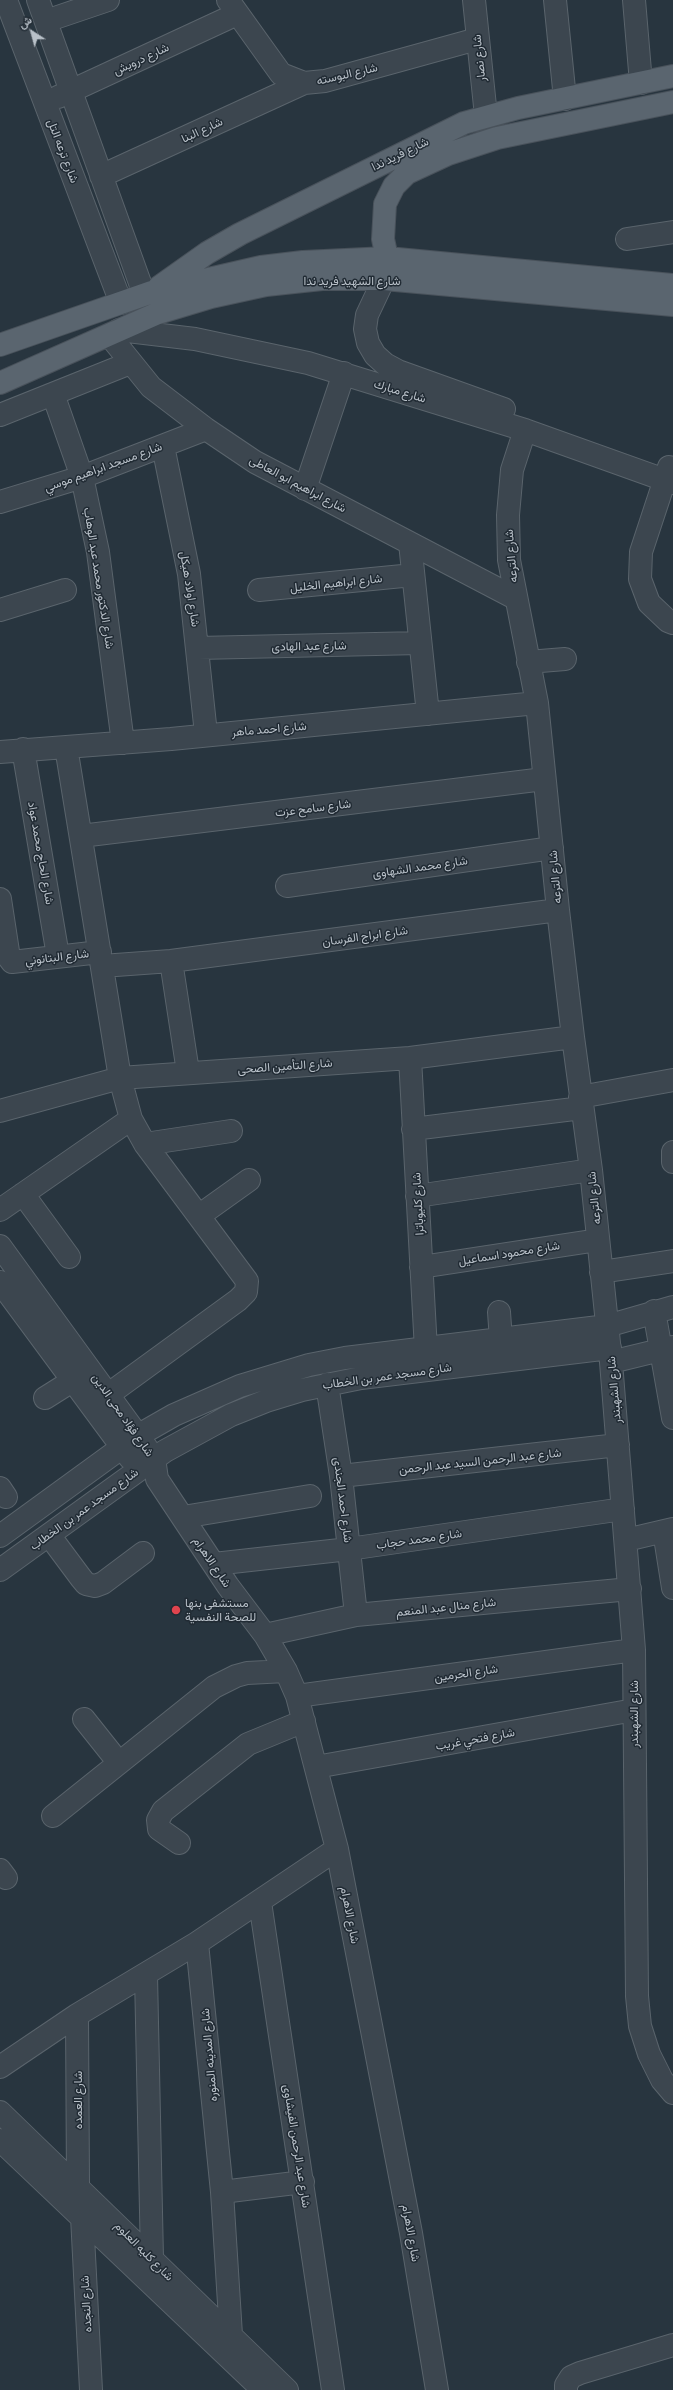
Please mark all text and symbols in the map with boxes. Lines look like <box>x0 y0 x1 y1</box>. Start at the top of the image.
north arrow <box>12 12 52 52</box>
text: ش <box>15 13 34 31</box>
street label: شارع نصار <box>469 34 489 82</box>
street label: شارع درويش <box>111 40 171 78</box>
street label: شارع البوسته <box>315 60 379 88</box>
street label: شارع البنا <box>179 114 225 146</box>
street label: شارع ترعه التل <box>44 117 82 185</box>
street label: شارع فريد ندا <box>369 134 431 174</box>
street label: شارع الشهيد فريد ندا <box>304 274 400 288</box>
street label: شارع مبارك <box>372 376 428 406</box>
street label: شارع مسجد ابراهيم موسي <box>42 439 164 495</box>
street label: شارع ابراهيم ابو العاطى <box>247 452 349 516</box>
street label: شارع الدكتور محمد عبد الوهاب <box>81 506 117 650</box>
street label: شارع الترعه <box>502 529 520 583</box>
street label: شارع اولاد هيكل <box>177 550 203 628</box>
street label: شارع ابراهيم الخليل <box>289 571 383 595</box>
street label: شارع عبد الهادى <box>271 638 347 654</box>
street label: شارع احمد ماهر <box>231 719 307 739</box>
street label: شارع سامح عزت <box>274 796 352 820</box>
street label: شارع الحاج محمد عواد <box>25 800 57 906</box>
street label: شارع الترعه <box>546 850 564 904</box>
street label: شارع محمد الشهاوى <box>372 853 468 881</box>
street label: شارع ابراج الفرسان <box>321 923 409 949</box>
street label: شارع البتانوني <box>24 946 90 968</box>
street label: شارع التأمين الصحى <box>237 1056 333 1076</box>
street label: شارع الترعه <box>584 1171 604 1225</box>
street label: شارع كليوباترا <box>409 1172 427 1236</box>
street label: شارع محمود اسماعيل <box>457 1238 561 1268</box>
street label: شارع الشهبندر <box>604 1356 624 1424</box>
street label: شارع مسجد عمر بن الخطاب <box>321 1360 453 1392</box>
street label: شارع فؤاد محى الدين <box>89 1371 157 1459</box>
street label: شارع عبد الرحمن السيد عبد الرحمن <box>398 1445 562 1477</box>
street label: شارع احمد الجندى <box>331 1456 355 1544</box>
street label: شارع مسجد عمر بن الخطاب <box>27 1465 141 1553</box>
street label: شارع محمد حجاب <box>375 1526 463 1552</box>
street label: شارع الاهرام <box>190 1534 234 1590</box>
street label: شارع منال عبد المنعم <box>395 1595 497 1619</box>
place label: مستشفى بنها للصحة النفسية <box>185 1596 256 1624</box>
marker: مستشفى بنها للصحة النفسية <box>170 1604 182 1616</box>
street label: شارع الحرمين <box>433 1661 499 1685</box>
street label: شارع الشهبندر <box>627 1680 641 1748</box>
street label: شارع فتحي غريب <box>434 1725 516 1753</box>
street label: شارع الاهرام <box>337 1885 363 1945</box>
street label: شارع المدينه المنوره <box>198 2008 220 2102</box>
street label: شارع العمده <box>71 2071 85 2129</box>
street label: شارع عبد الرحمن الفيشاوى <box>280 2083 314 2209</box>
street label: شارع الاهرام <box>399 2203 423 2263</box>
street label: شارع كليه العلوم <box>111 2218 177 2284</box>
street label: شارع النجده <box>77 2275 95 2333</box>

